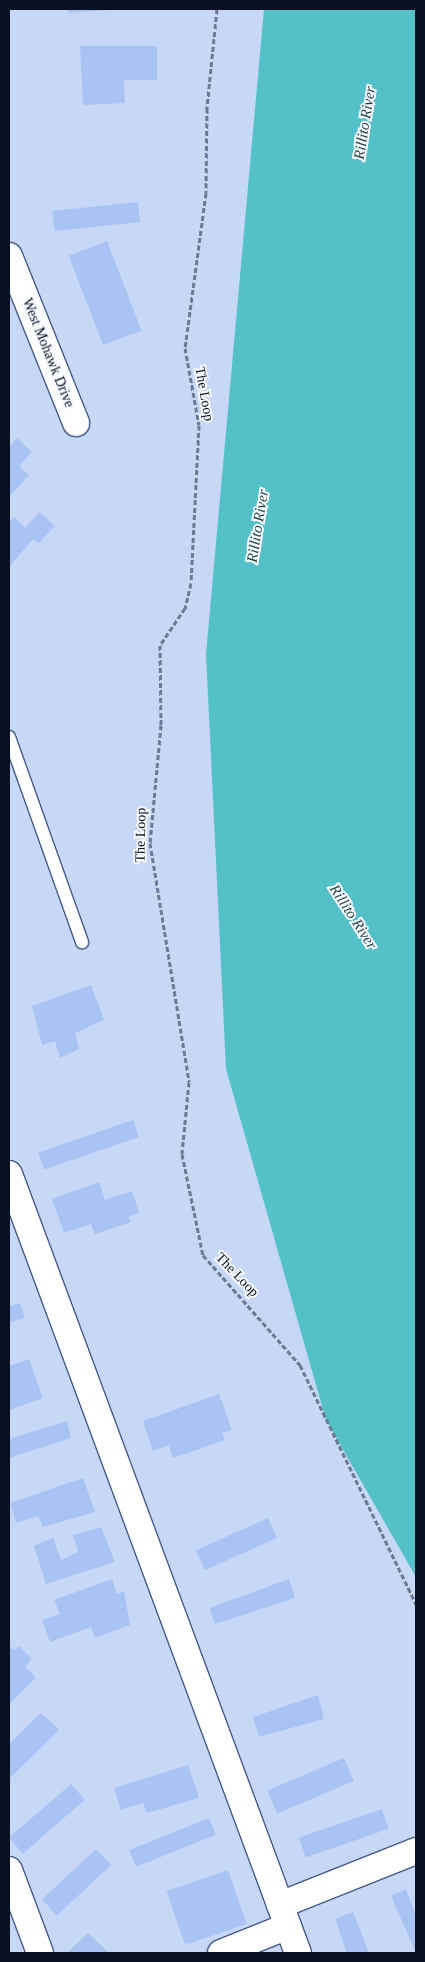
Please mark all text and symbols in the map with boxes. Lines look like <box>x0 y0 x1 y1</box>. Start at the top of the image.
water label: Rillito River <box>350 85 380 161</box>
street label: West Mohawk Drive <box>18 296 78 410</box>
street label: The Loop <box>191 366 217 422</box>
water label: Rillito River <box>243 488 273 564</box>
street label: The Loop <box>132 807 150 863</box>
water label: Rillito River <box>325 881 381 953</box>
street label: The Loop <box>212 1249 262 1301</box>

